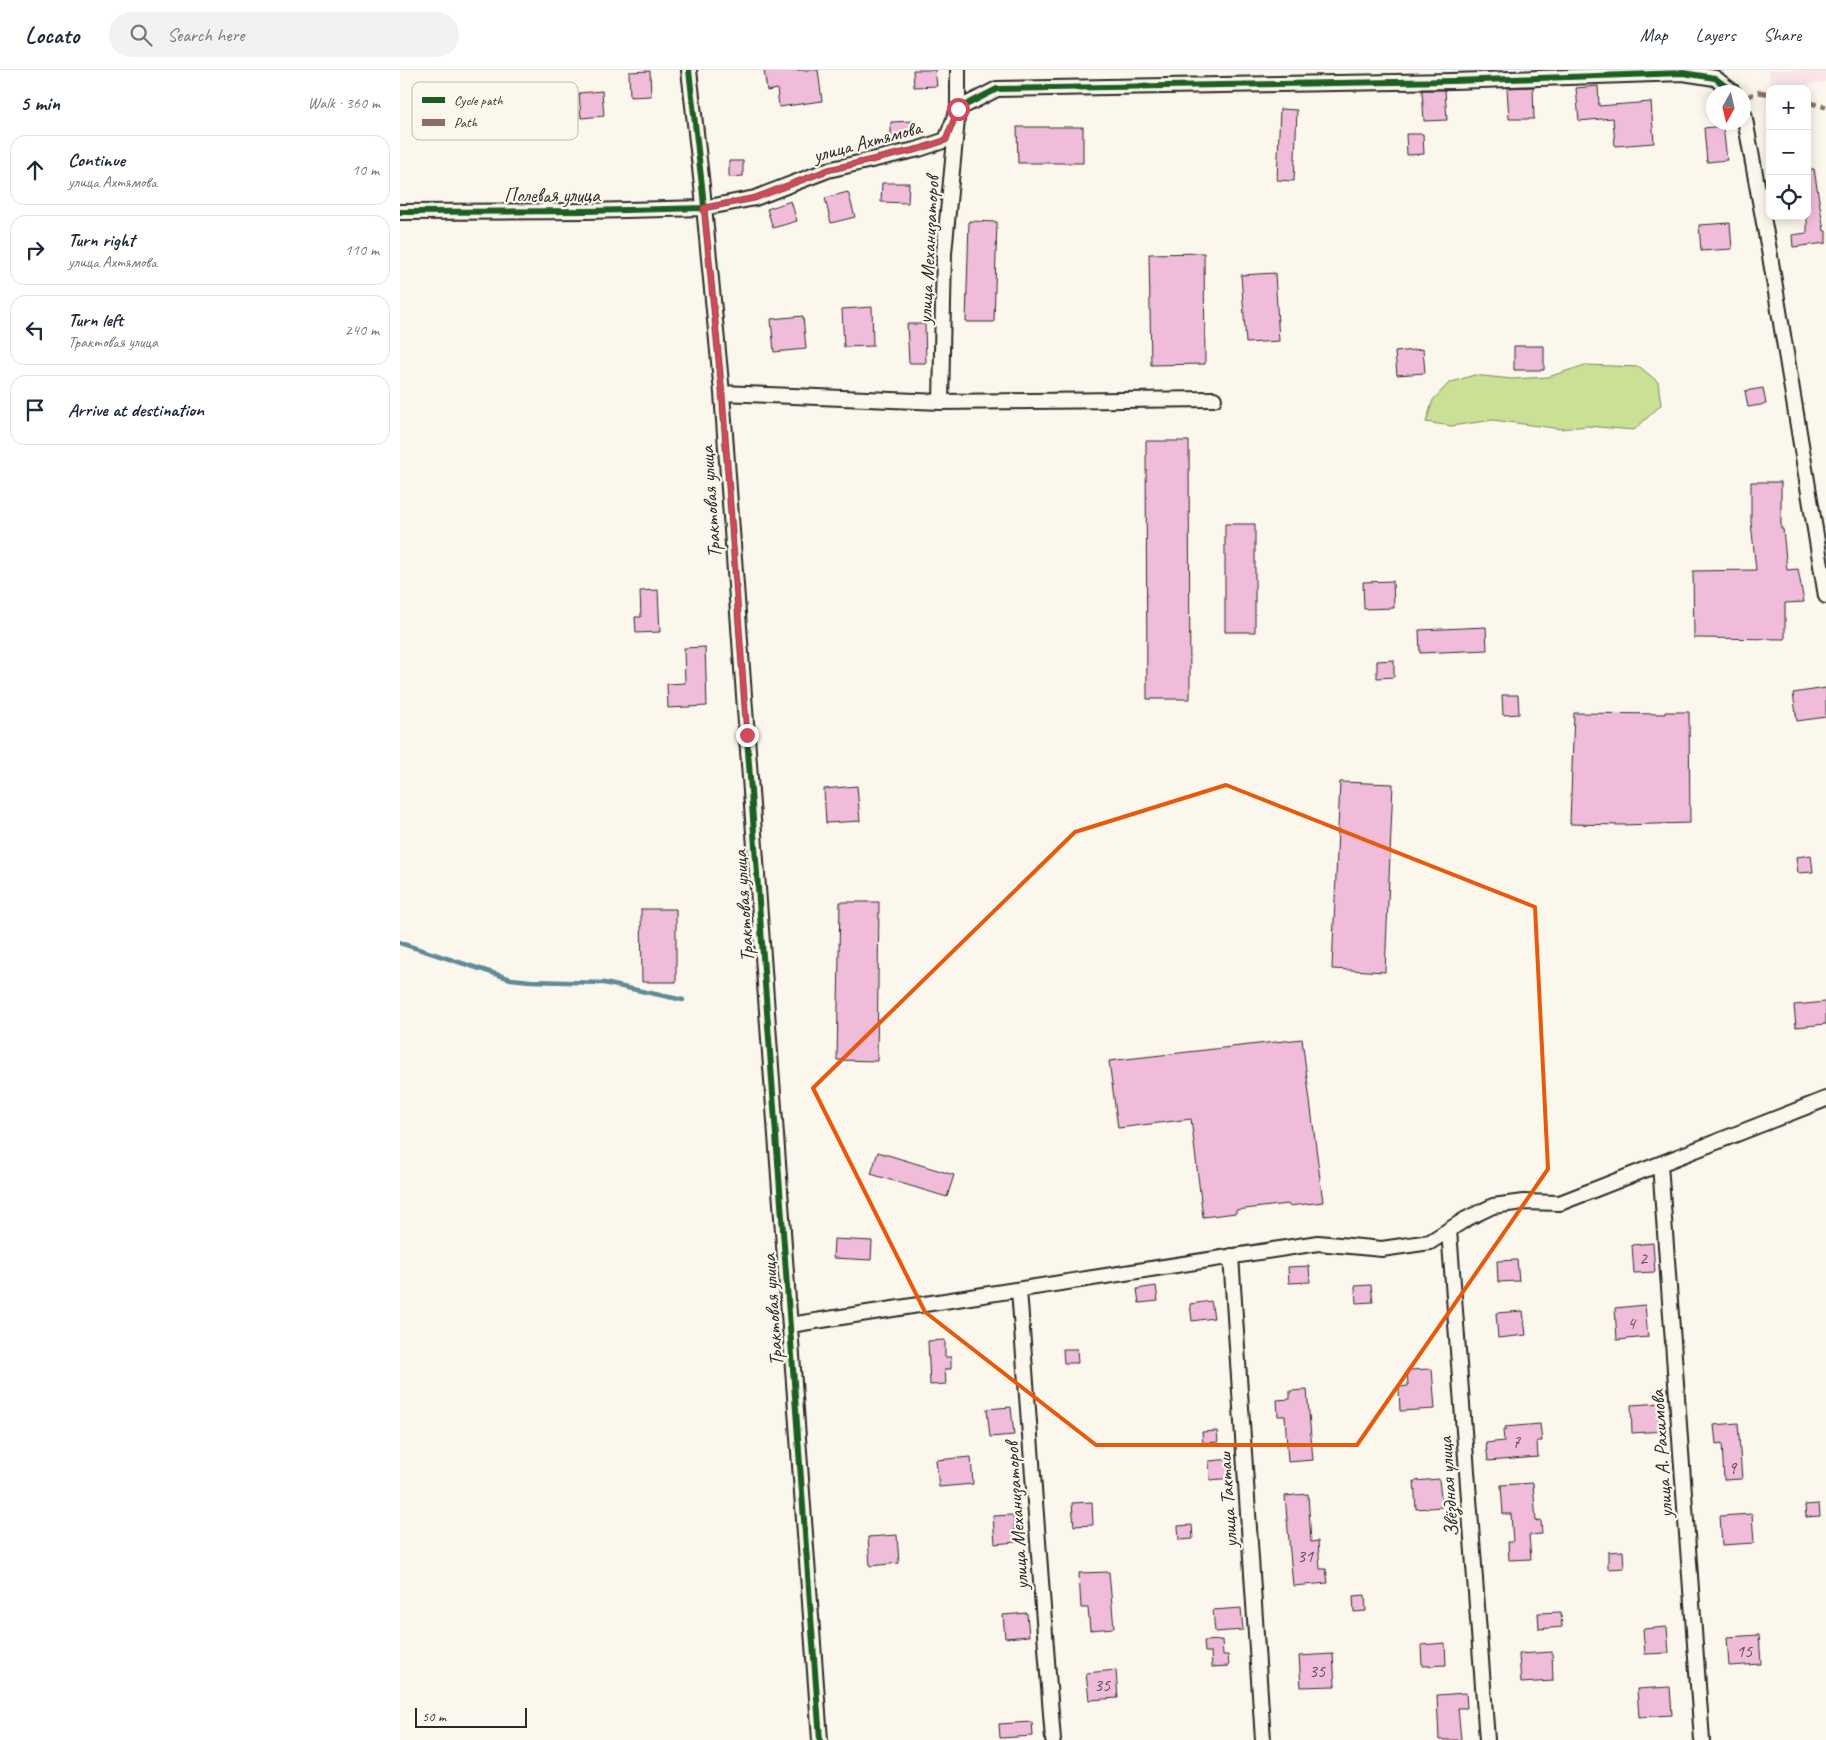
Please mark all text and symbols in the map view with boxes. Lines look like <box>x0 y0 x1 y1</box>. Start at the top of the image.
search box <box>109 12 459 57</box>
text: Locato <box>25 20 79 50</box>
icon: search <box>127 21 155 49</box>
text: Search here <box>167 23 245 47</box>
text: Map <box>1640 24 1668 46</box>
text: Layers <box>1696 24 1735 46</box>
text: Share <box>1763 24 1801 46</box>
legend <box>412 82 578 140</box>
north arrow <box>1706 85 1751 130</box>
map controls <box>1766 85 1811 220</box>
button: + <box>1766 85 1811 130</box>
text: 5 min <box>20 90 60 116</box>
text: Cycle path <box>454 92 503 109</box>
text: Walk · 360 m <box>308 93 380 113</box>
route start <box>947 98 970 121</box>
text: Path <box>454 114 478 131</box>
street label: улица Ахтямова <box>809 115 926 168</box>
button: − <box>1766 130 1811 175</box>
text: Continue <box>68 148 125 172</box>
icon: ahead <box>21 156 49 184</box>
text: 10 m <box>352 160 379 180</box>
text: улица Ахтямова <box>68 172 157 192</box>
street label: улица Механизаторов <box>912 172 945 326</box>
button: locate <box>1766 175 1811 220</box>
street label: Полевая улица <box>504 183 601 208</box>
text: Turn right <box>68 228 135 252</box>
icon: right <box>21 236 49 264</box>
text: 110 m <box>345 240 379 260</box>
text: улица Ахтямова <box>68 252 157 272</box>
text: Turn left <box>68 308 123 332</box>
icon: left <box>21 316 49 344</box>
text: 240 m <box>345 320 379 340</box>
text: Трактовая улица <box>68 332 158 352</box>
icon: arrive <box>21 396 49 424</box>
text: Arrive at destination <box>68 398 204 422</box>
street label: Трактовая улица <box>694 444 727 559</box>
route end <box>736 724 759 747</box>
street label: Трактовая улица <box>727 848 760 963</box>
house number: 2 <box>1639 1247 1649 1269</box>
street label: Трактовая улица <box>756 1252 789 1367</box>
house number: 4 <box>1627 1312 1637 1334</box>
street label: улица А. Рахимова <box>1644 1388 1679 1520</box>
house number: 7 <box>1512 1431 1521 1453</box>
street label: Звёздная улица <box>1432 1434 1465 1538</box>
street label: улица Механизаторов <box>999 1438 1034 1592</box>
street label: улица Такташ <box>1212 1450 1243 1550</box>
house number: 9 <box>1728 1457 1738 1479</box>
house number: 31 <box>1297 1545 1314 1567</box>
house number: 15 <box>1736 1640 1753 1662</box>
house number: 35 <box>1309 1660 1326 1682</box>
house number: 35 <box>1094 1674 1111 1696</box>
scale bar <box>415 1705 528 1728</box>
text: 50 m <box>422 1708 446 1725</box>

